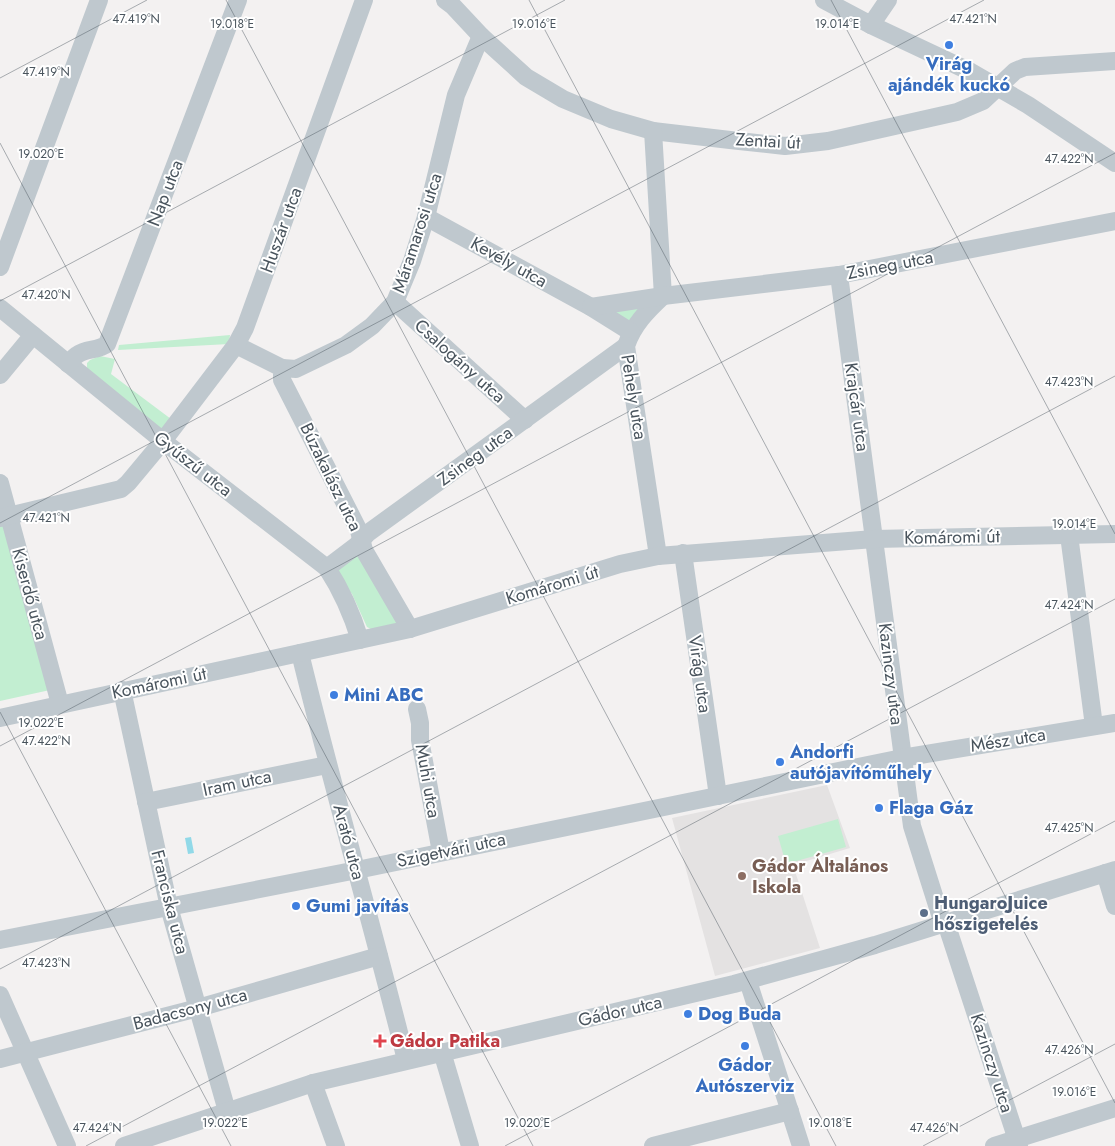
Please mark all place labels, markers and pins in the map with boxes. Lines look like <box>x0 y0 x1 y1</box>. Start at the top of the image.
marker: Virág ajándék kuckó <box>943 39 955 51</box>
place label: Virág ajándék kuckó <box>888 51 1010 98</box>
place label: Mini ABC <box>344 682 424 708</box>
marker: Mini ABC <box>328 689 340 701</box>
place label: Andorfi autójavítóműhely <box>789 739 932 786</box>
marker: Andorfi autójavítóműhely <box>774 756 786 768</box>
place label: Flaga Gáz <box>889 795 974 821</box>
marker: Flaga Gáz <box>873 802 885 814</box>
place label: Gádor Általános Iskola <box>752 852 888 900</box>
marker: Gádor Általános Iskola <box>736 870 748 882</box>
place label: HungaroJuice hőszigetelés <box>934 890 1048 937</box>
place label: Gumi javítás <box>306 893 409 919</box>
marker: Gumi javítás <box>290 900 302 912</box>
marker: HungaroJuice hőszigetelés <box>918 907 930 919</box>
place label: Dog Buda <box>698 1001 781 1027</box>
marker: Dog Buda <box>682 1008 694 1020</box>
place label: Gádor Patika <box>390 1028 500 1054</box>
marker: Gádor Patika <box>374 1035 386 1047</box>
marker: Gádor Autószerviz <box>739 1040 751 1052</box>
place label: Gádor Autószerviz <box>695 1052 795 1099</box>

